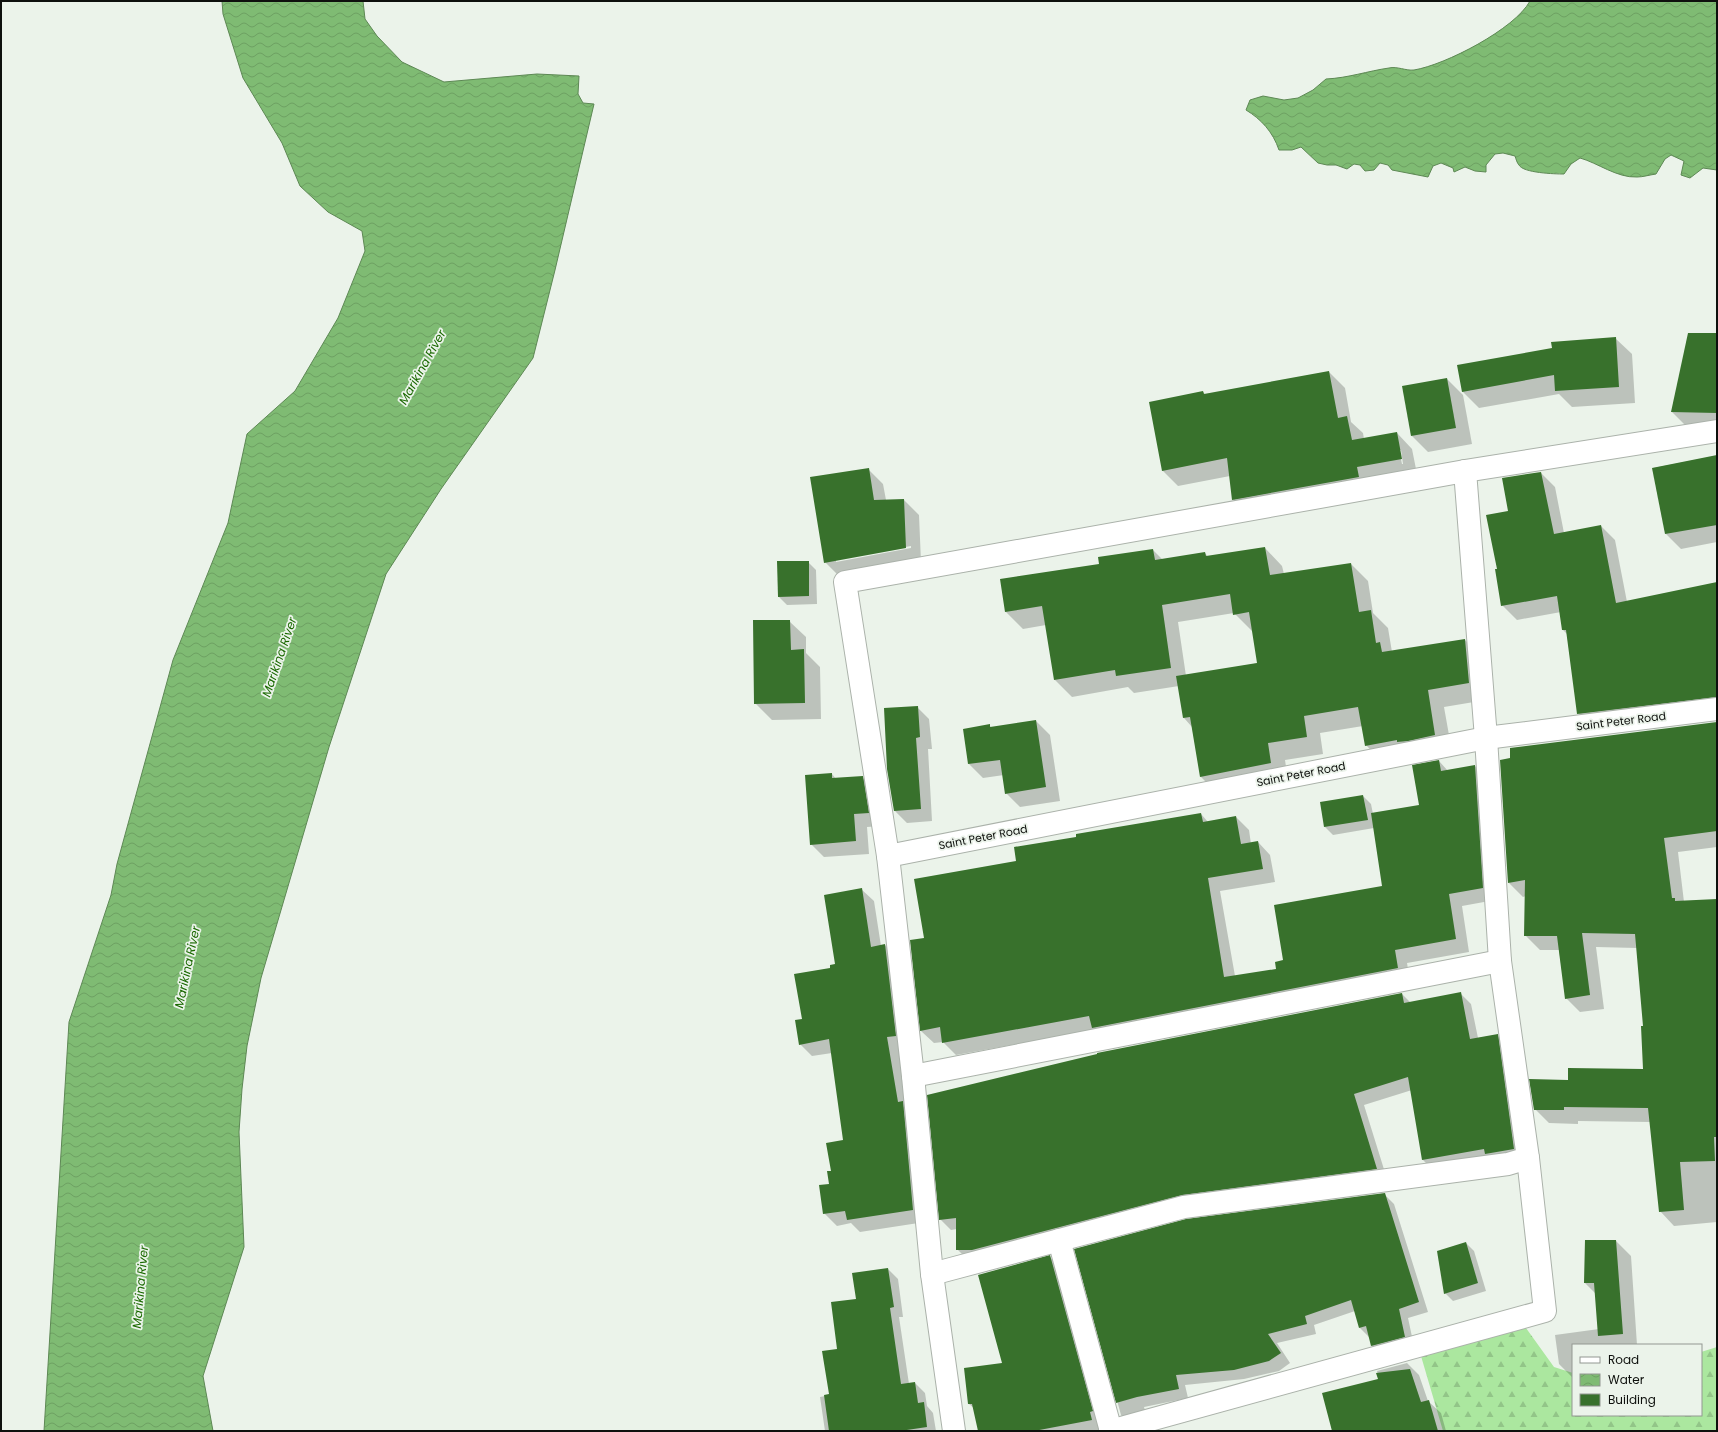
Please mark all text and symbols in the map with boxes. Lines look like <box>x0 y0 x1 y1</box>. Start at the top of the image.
water label: Marikina River <box>394 326 450 408</box>
water label: Marikina River <box>257 614 301 699</box>
street label: Saint Peter Road <box>1575 708 1667 734</box>
street label: Saint Peter Road <box>1255 758 1347 790</box>
street label: Saint Peter Road <box>937 821 1029 853</box>
water label: Marikina River <box>170 924 204 1009</box>
water label: Marikina River <box>128 1244 152 1329</box>
legend <box>1572 1344 1702 1416</box>
text: Road <box>1608 1351 1639 1368</box>
text: Water <box>1608 1371 1645 1388</box>
text: Building <box>1608 1391 1656 1408</box>

